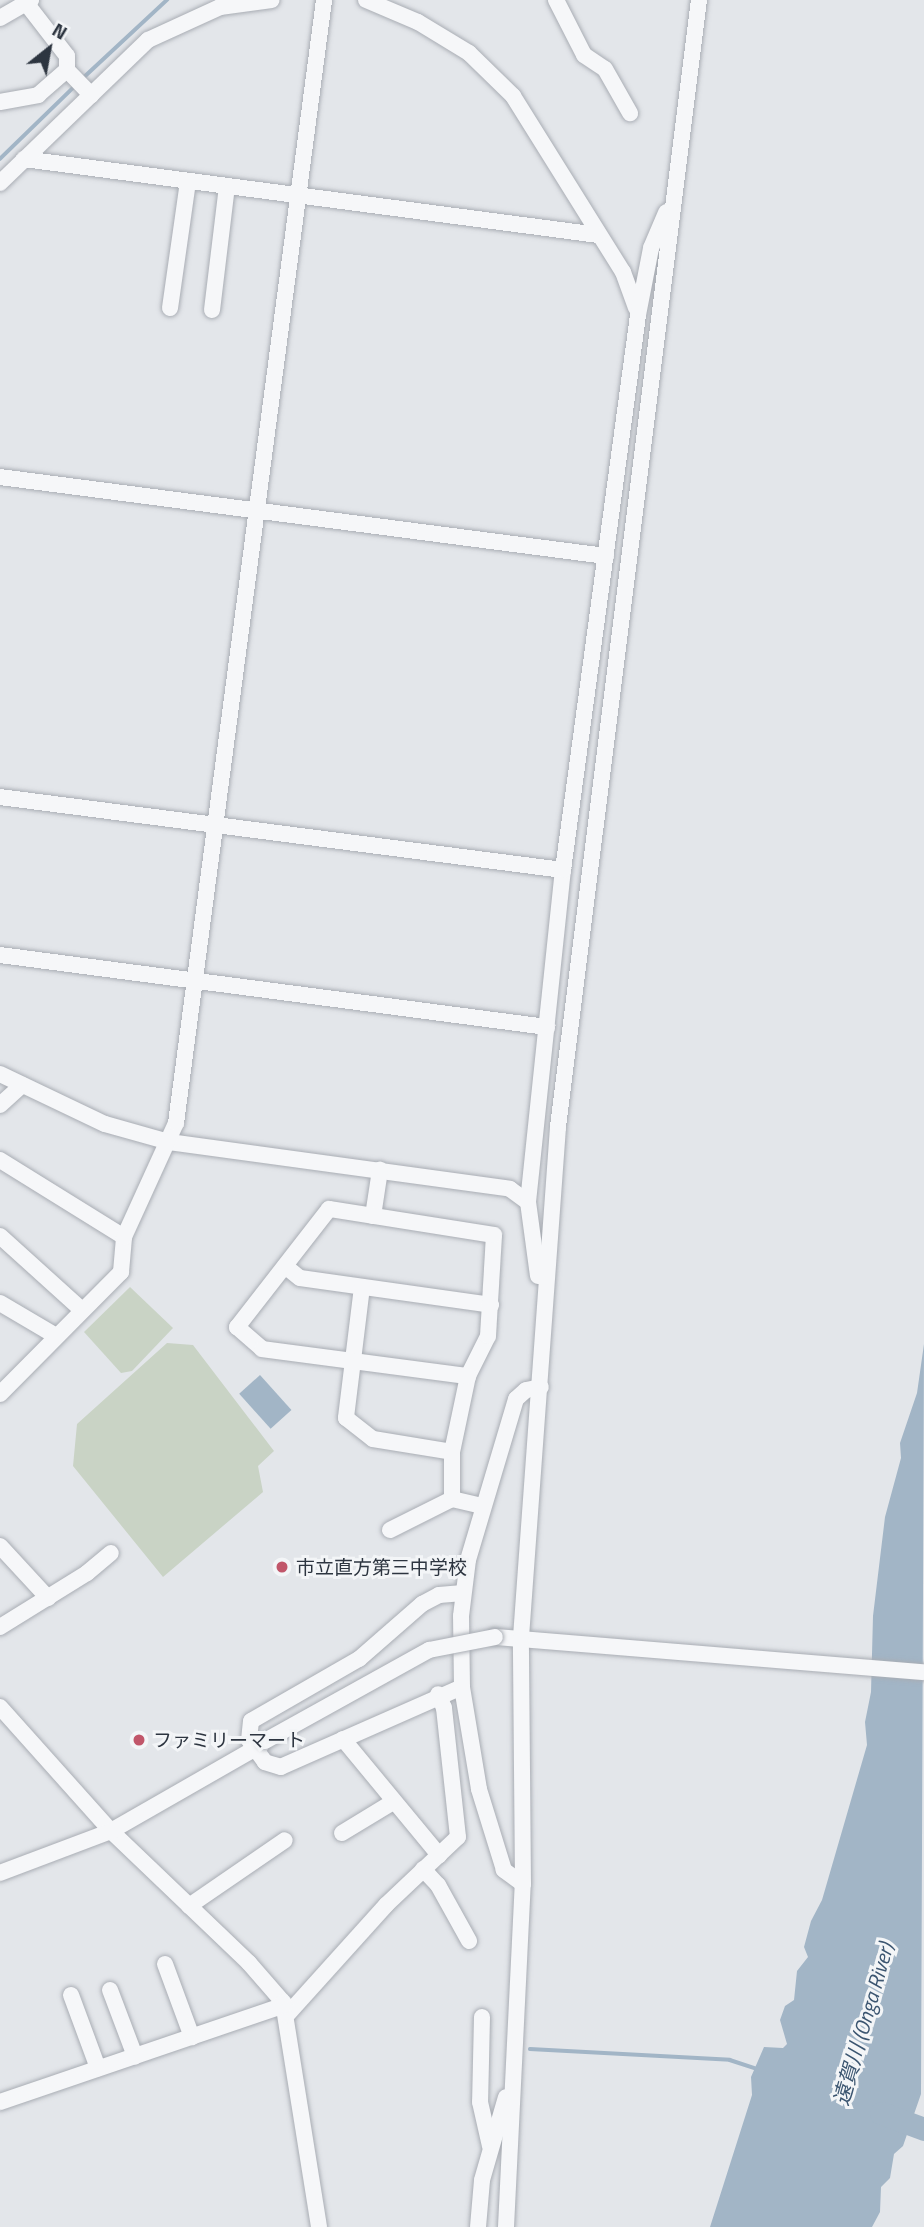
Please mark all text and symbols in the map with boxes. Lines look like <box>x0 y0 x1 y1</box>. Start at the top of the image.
north arrow <box>14 14 84 84</box>
text: N <box>47 15 73 46</box>
place label: 市立直方第三中学校 <box>296 1556 467 1578</box>
marker: 市立直方第三中学校 <box>274 1559 290 1575</box>
place label: ファミリーマート <box>153 1729 305 1751</box>
marker: ファミリーマート <box>131 1732 147 1748</box>
water label: 遠賀川 (Onga River) <box>828 1940 898 2108</box>

